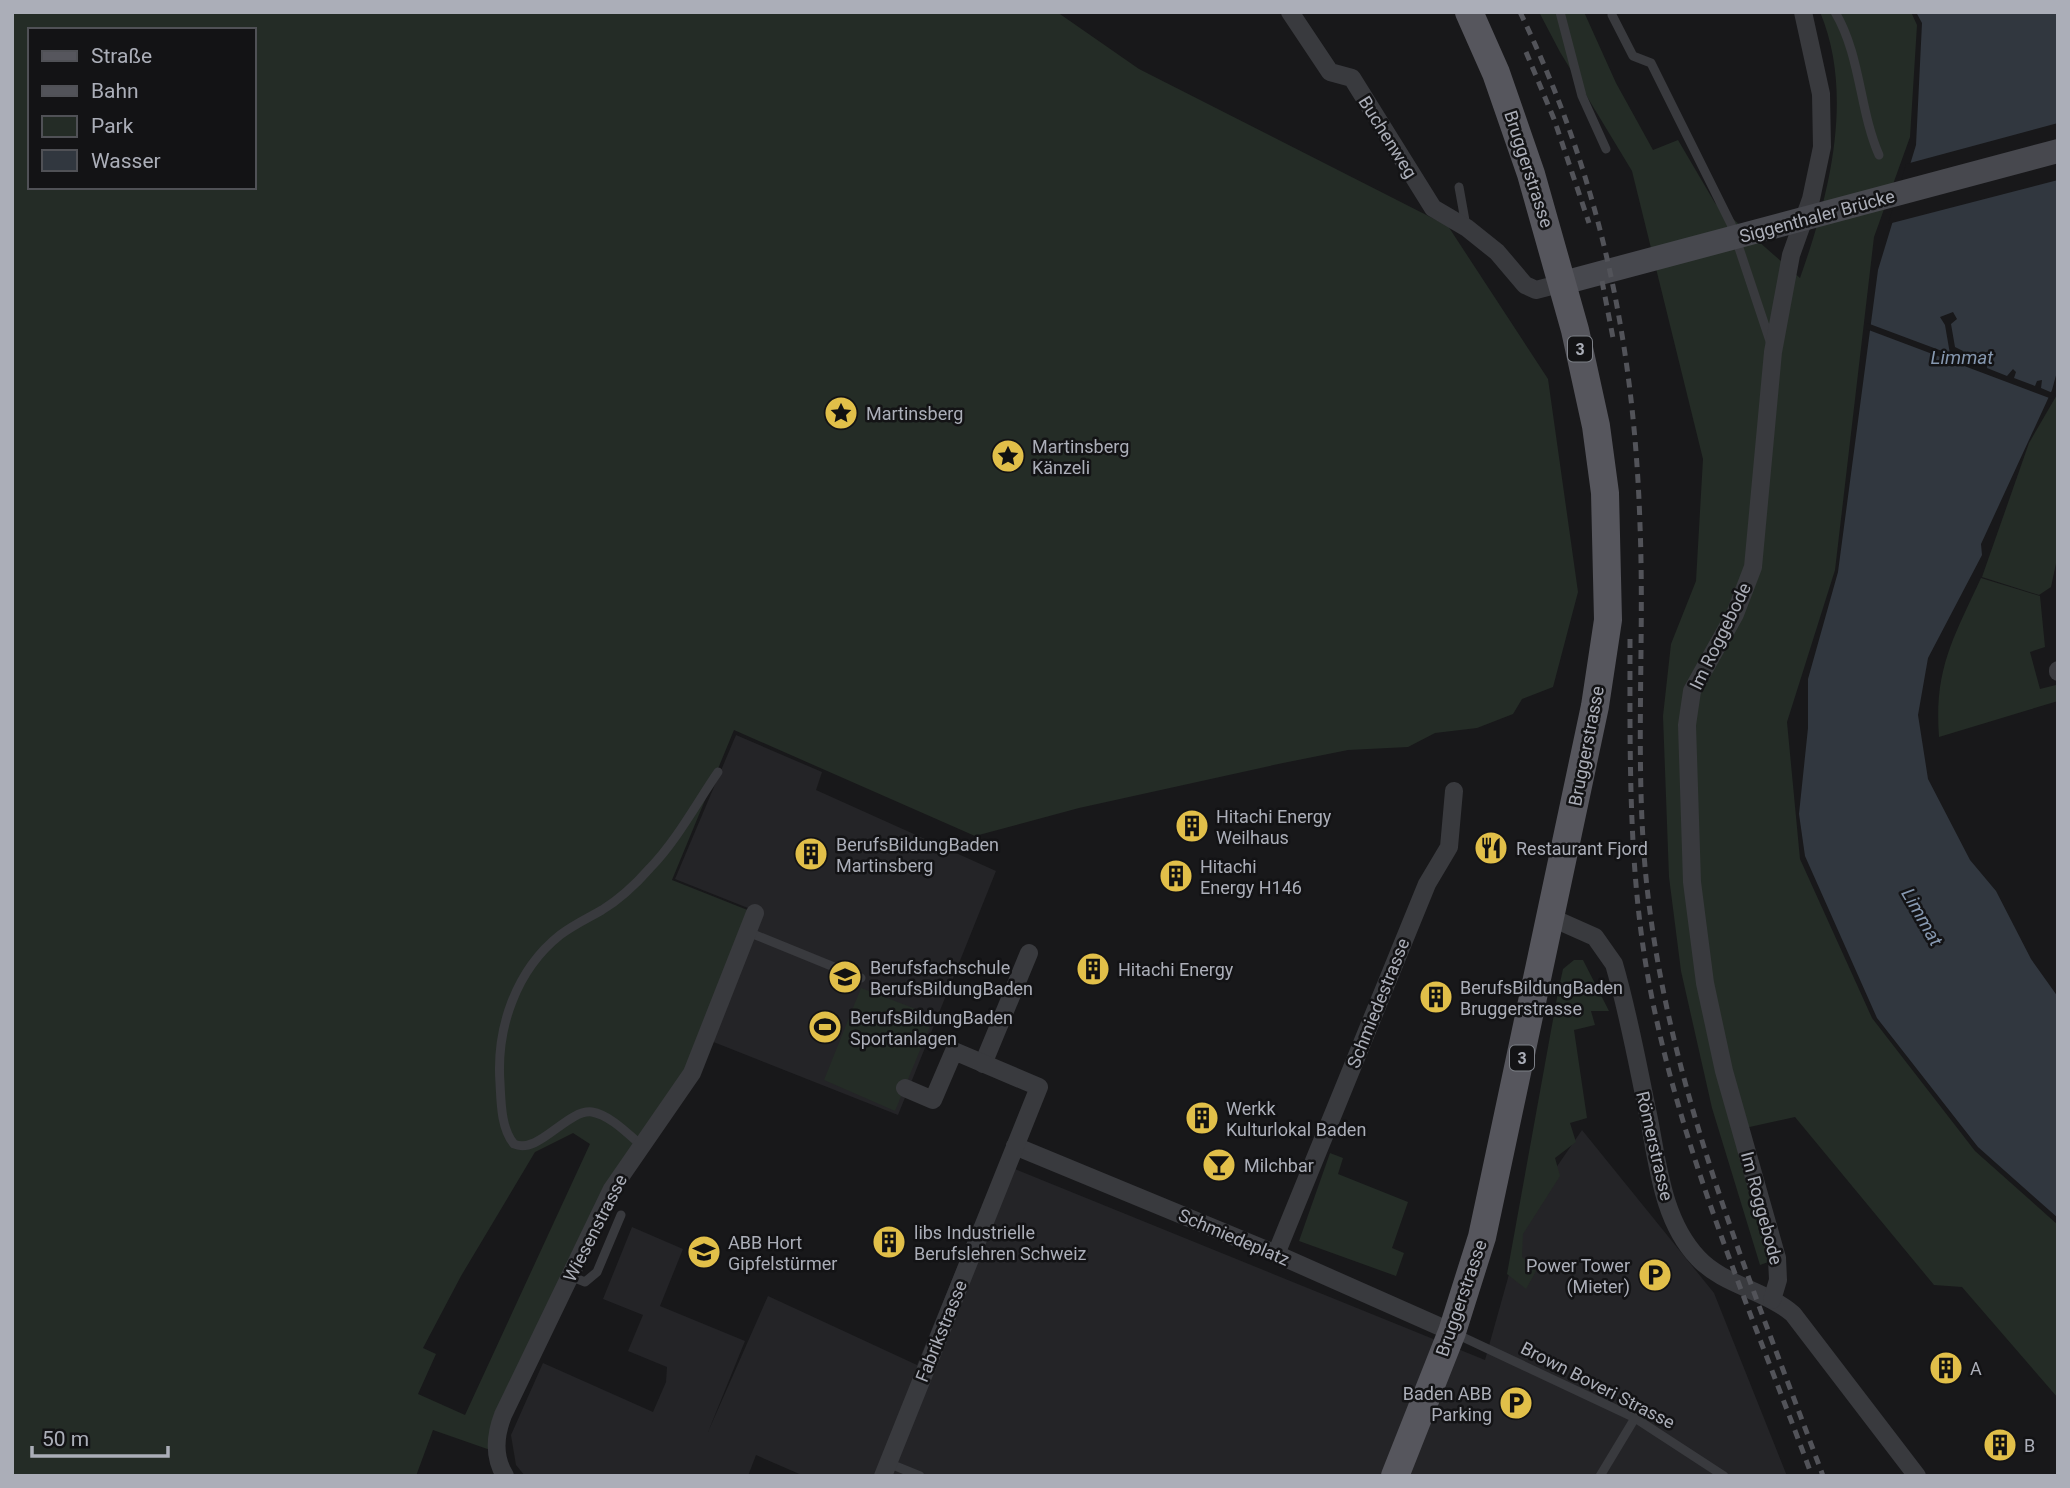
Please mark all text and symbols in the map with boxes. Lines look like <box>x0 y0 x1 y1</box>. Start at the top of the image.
legend <box>28 28 256 189</box>
text: Straße <box>91 44 152 68</box>
text: Bahn <box>91 79 139 103</box>
street label: Buchenweg <box>1354 92 1422 182</box>
street label: Bruggerstrasse <box>1500 108 1558 230</box>
text: Park <box>91 114 134 138</box>
text: Wasser <box>91 149 161 173</box>
street label: Siggenthaler Brücke <box>1737 185 1897 247</box>
road number: 3 <box>1568 336 1592 362</box>
water label: Limmat <box>1931 346 1994 369</box>
place icon: Martinsberg <box>822 394 860 432</box>
place label: Martinsberg <box>866 403 963 424</box>
place label: Martinsberg Känzeli <box>1032 436 1129 478</box>
place icon: Martinsberg Känzeli <box>989 437 1027 475</box>
street label: Im Roggebode <box>1685 579 1755 693</box>
street label: Bruggerstrasse <box>1564 684 1608 808</box>
place label: Hitachi Energy Weilhaus <box>1216 806 1332 848</box>
building icon: Hitachi Energy Weilhaus <box>1173 807 1211 845</box>
restaurant icon: Restaurant Fjord <box>1472 829 1510 867</box>
place label: BerufsBildungBaden Martinsberg <box>836 834 999 876</box>
building icon: BerufsBildungBaden Martinsberg <box>792 835 830 873</box>
place label: Restaurant Fjord <box>1516 838 1648 859</box>
place label: Hitachi Energy H146 <box>1200 856 1302 898</box>
building icon: Hitachi Energy H146 <box>1157 857 1195 895</box>
water label: Limmat <box>1896 884 1948 951</box>
street label: Schmiedestrasse <box>1342 935 1414 1071</box>
building icon: Hitachi Energy <box>1074 950 1112 988</box>
place label: Berufsfachschule BerufsBildungBaden <box>870 957 1033 999</box>
school or university icon: Berufsfachschule BerufsBildungBaden <box>826 958 864 996</box>
place label: Hitachi Energy <box>1118 959 1234 980</box>
place label: BerufsBildungBaden Bruggerstrasse <box>1460 977 1623 1019</box>
building icon: BerufsBildungBaden Bruggerstrasse <box>1417 978 1455 1016</box>
place label: BerufsBildungBaden Sportanlagen <box>850 1007 1013 1049</box>
sports icon: BerufsBildungBaden Sportanlagen <box>806 1008 844 1046</box>
road number: 3 <box>1510 1046 1534 1070</box>
street label: Römerstrasse <box>1632 1089 1678 1203</box>
place label: Werkk Kulturlokal Baden <box>1226 1098 1366 1140</box>
building icon: Werkk Kulturlokal Baden <box>1183 1099 1221 1137</box>
bar icon: Milchbar <box>1200 1146 1238 1184</box>
street label: Im Roggebode <box>1737 1149 1787 1267</box>
place label: Milchbar <box>1244 1155 1314 1176</box>
street label: Wiesenstrasse <box>559 1171 631 1285</box>
street label: Schmiedeplatz <box>1175 1204 1293 1270</box>
place label: libs Industrielle Berufslehren Schweiz <box>914 1222 1087 1264</box>
building icon: libs Industrielle Berufslehren Schweiz <box>870 1223 908 1261</box>
place label: ABB Hort Gipfelstürmer <box>728 1232 837 1274</box>
school or university icon: ABB Hort Gipfelstürmer <box>685 1233 723 1271</box>
street label: Bruggerstrasse <box>1431 1237 1491 1359</box>
place label: Power Tower (Mieter) <box>1526 1255 1630 1298</box>
parking icon: Power Tower (Mieter) <box>1636 1256 1674 1294</box>
street label: Fabrikstrasse <box>911 1277 971 1385</box>
street label: Brown Boveri Strasse <box>1517 1337 1679 1433</box>
building icon: A <box>1927 1349 1965 1387</box>
place label: A <box>1970 1358 1982 1379</box>
place label: Baden ABB Parking <box>1403 1383 1492 1425</box>
parking icon: Baden ABB Parking <box>1497 1384 1535 1422</box>
scale bar <box>32 1414 168 1458</box>
building icon: B <box>1981 1426 2019 1464</box>
text: 50 m <box>42 1427 89 1451</box>
place label: B <box>2024 1435 2035 1456</box>

